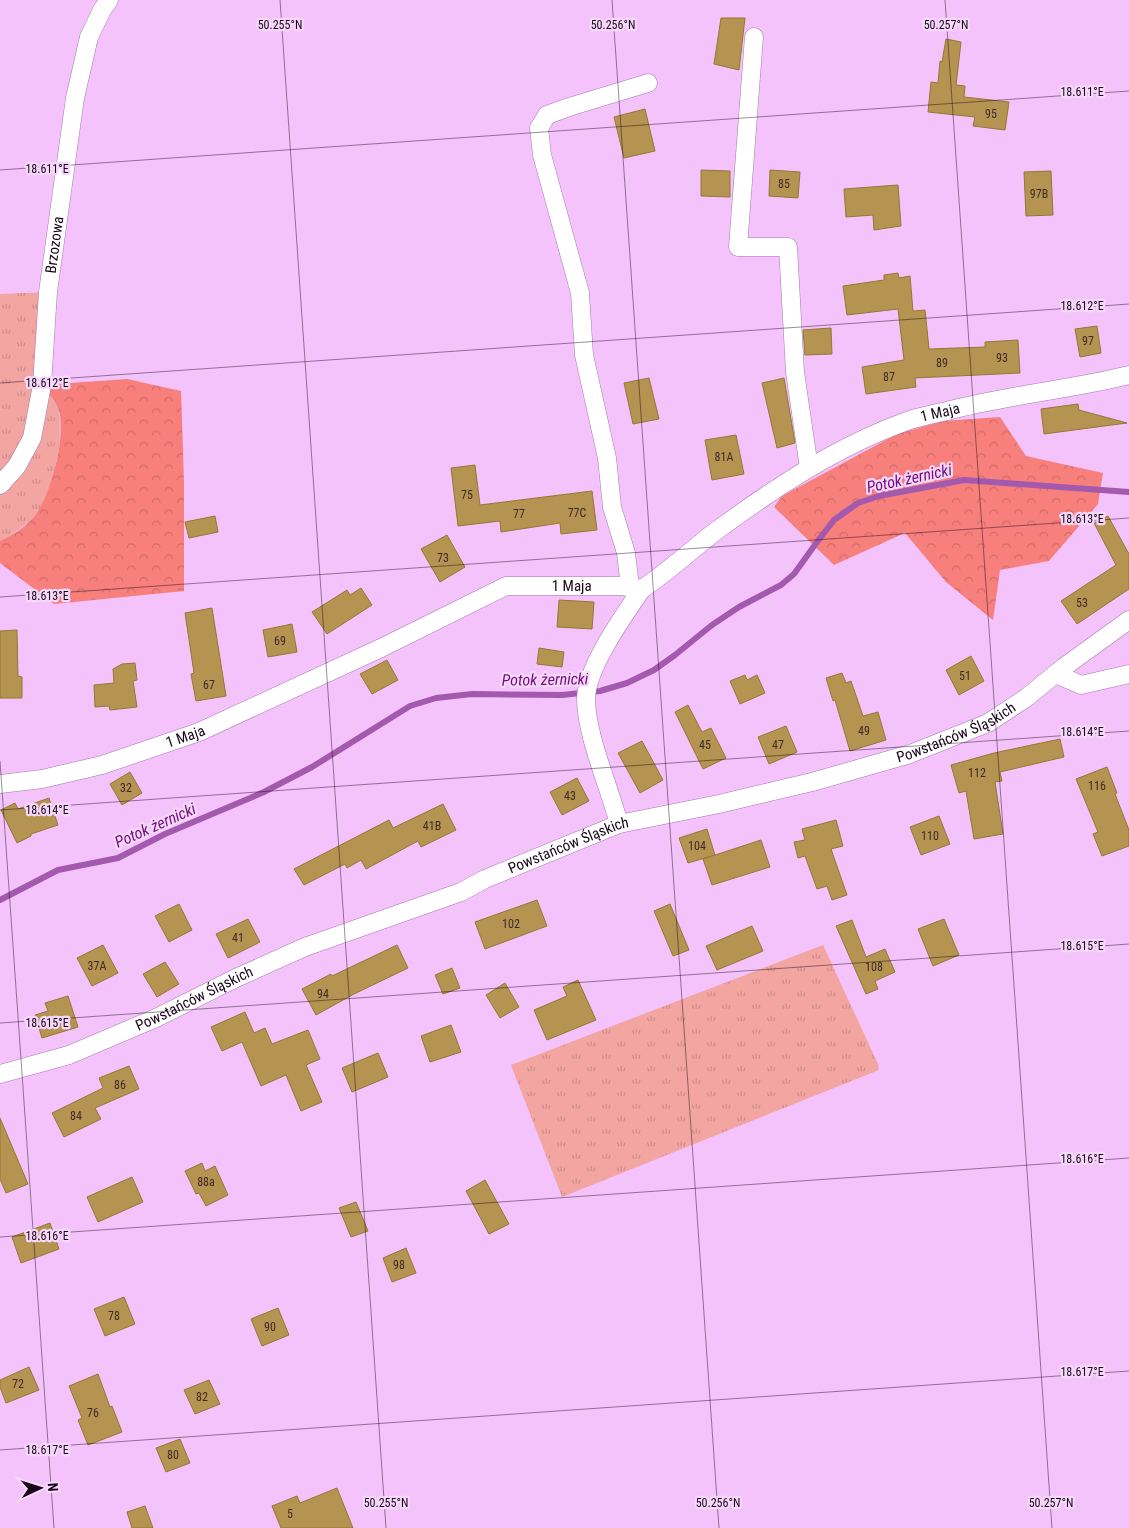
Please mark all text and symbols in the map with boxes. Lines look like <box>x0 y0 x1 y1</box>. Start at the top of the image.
text: 50.255°N <box>258 18 302 32</box>
text: 50.256°N <box>591 18 635 32</box>
text: 50.257°N <box>924 18 968 32</box>
text: 18.611°E <box>1060 85 1104 99</box>
house number: 95 <box>985 107 997 121</box>
text: 18.611°E <box>25 162 69 176</box>
house number: 85 <box>778 177 790 191</box>
house number: 97B <box>1030 187 1048 201</box>
street label: Brzozowa <box>42 215 67 275</box>
text: 18.612°E <box>1060 299 1104 313</box>
house number: 97 <box>1082 334 1094 348</box>
house number: 93 <box>996 351 1008 365</box>
house number: 89 <box>936 356 948 370</box>
house number: 87 <box>883 370 895 384</box>
text: 18.612°E <box>25 376 69 390</box>
street label: 1 Maja <box>919 399 962 426</box>
house number: 81A <box>715 450 733 464</box>
water label: Potok żernicki <box>865 460 954 497</box>
house number: 75 <box>461 488 473 502</box>
house number: 77C <box>568 506 587 520</box>
house number: 77 <box>513 507 525 521</box>
text: 18.613°E <box>1060 512 1104 526</box>
house number: 73 <box>437 551 449 565</box>
street label: 1 Maja <box>552 577 592 595</box>
text: 18.613°E <box>25 589 69 603</box>
house number: 53 <box>1076 596 1088 610</box>
house number: 69 <box>274 634 286 648</box>
water label: Potok żernicki <box>502 669 589 690</box>
house number: 51 <box>959 669 971 683</box>
house number: 67 <box>203 678 215 692</box>
street label: Powstańców Śląskich <box>895 698 1019 766</box>
street label: 1 Maja <box>164 721 208 752</box>
house number: 49 <box>858 724 870 738</box>
text: 18.614°E <box>1060 725 1104 739</box>
house number: 45 <box>699 738 711 752</box>
house number: 47 <box>772 738 784 752</box>
house number: 112 <box>968 766 986 780</box>
house number: 116 <box>1088 779 1106 793</box>
house number: 32 <box>120 781 132 795</box>
house number: 43 <box>564 789 576 803</box>
water label: Potok żernicki <box>112 799 199 852</box>
text: 18.614°E <box>25 803 69 817</box>
street label: Powstańców Śląskich <box>505 813 630 878</box>
house number: 41B <box>423 819 441 833</box>
house number: 110 <box>921 829 939 843</box>
house number: 104 <box>688 839 706 853</box>
house number: 102 <box>502 917 520 931</box>
house number: 41 <box>232 931 244 945</box>
text: 18.615°E <box>1060 939 1104 953</box>
house number: 37A <box>88 959 106 973</box>
house number: 108 <box>865 960 883 974</box>
street label: Powstańców Śląskich <box>133 963 256 1035</box>
house number: 94 <box>317 987 329 1001</box>
text: 18.615°E <box>25 1016 69 1030</box>
house number: 86 <box>114 1078 126 1092</box>
house number: 84 <box>70 1109 82 1123</box>
text: 18.616°E <box>1060 1152 1104 1166</box>
house number: 88a <box>197 1175 215 1189</box>
text: 18.616°E <box>25 1229 69 1243</box>
house number: 98 <box>393 1258 405 1272</box>
house number: 78 <box>108 1309 120 1323</box>
house number: 90 <box>264 1320 276 1334</box>
text: 18.617°E <box>1060 1365 1104 1379</box>
house number: 72 <box>12 1377 24 1391</box>
house number: 82 <box>196 1390 208 1404</box>
house number: 76 <box>87 1406 99 1420</box>
text: 18.617°E <box>25 1443 69 1457</box>
house number: 80 <box>167 1448 179 1462</box>
north arrow <box>15 1463 65 1513</box>
text: N <box>45 1482 61 1492</box>
text: 50.255°N <box>364 1496 408 1510</box>
text: 50.256°N <box>696 1496 740 1510</box>
text: 50.257°N <box>1029 1496 1073 1510</box>
house number: 5 <box>287 1507 293 1521</box>

